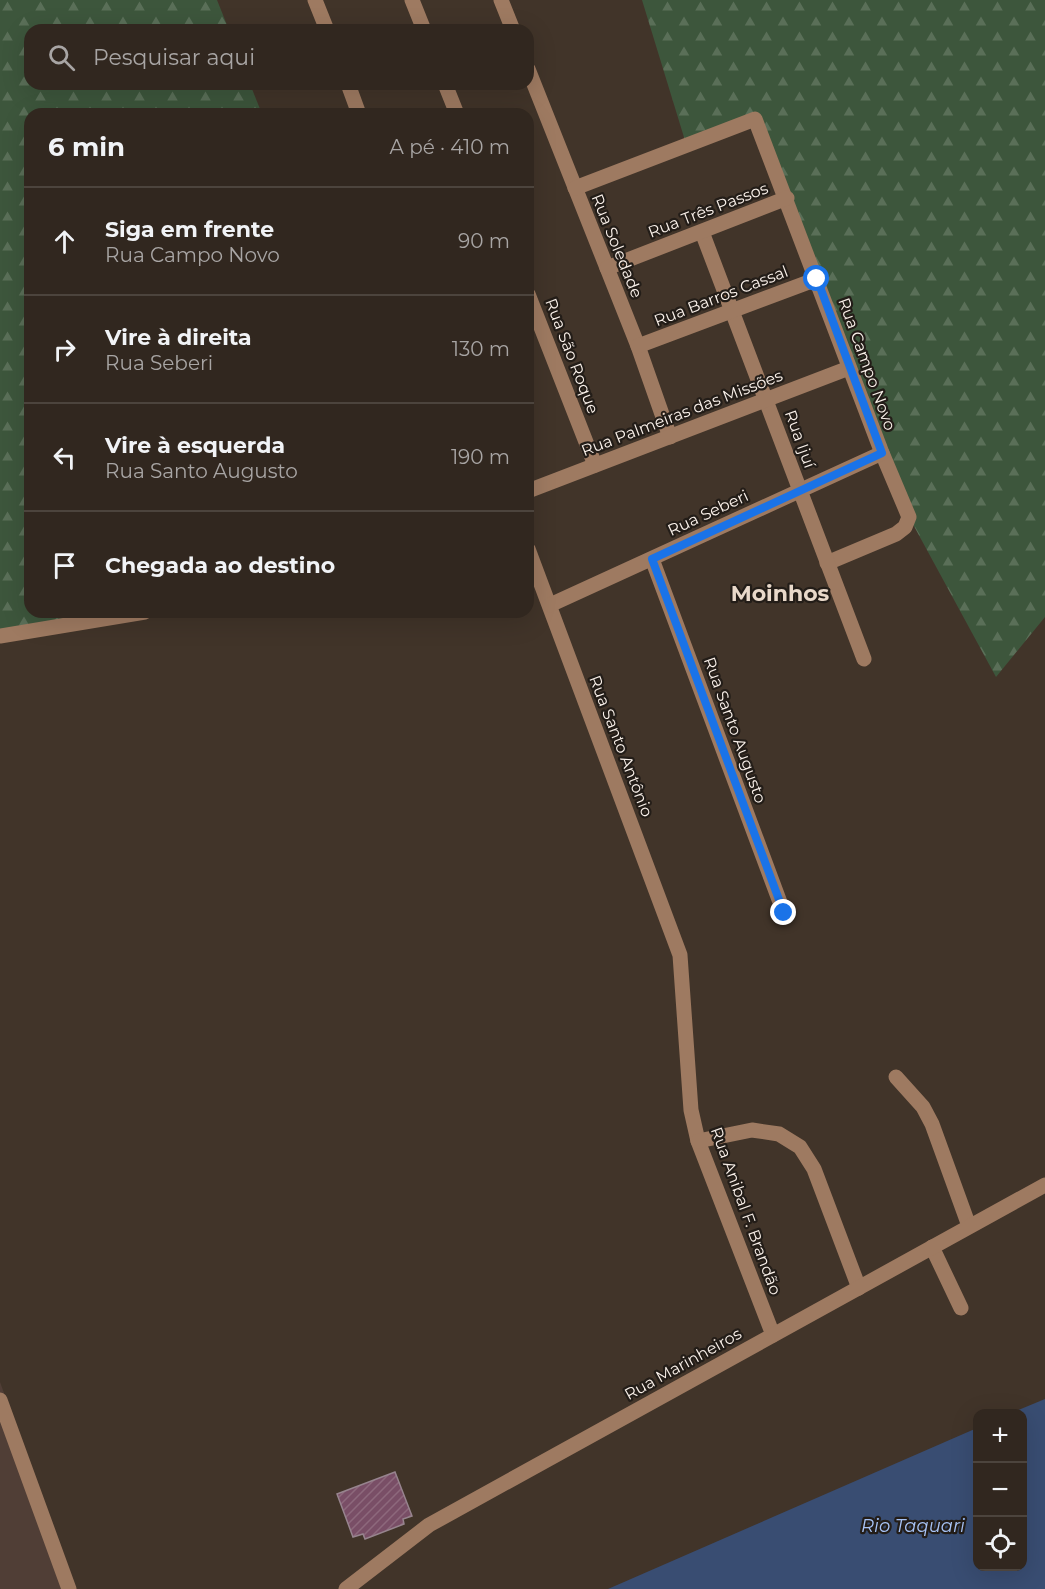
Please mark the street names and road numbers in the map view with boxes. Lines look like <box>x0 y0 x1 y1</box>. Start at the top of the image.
street label: Rua Três Passos <box>645 178 771 242</box>
street label: Rua Soledade <box>587 191 647 301</box>
street label: Rua Barros Cassal <box>651 262 791 330</box>
street label: Rua São Roque <box>541 295 603 417</box>
street label: Rua Campo Novo <box>834 295 900 433</box>
street label: Rua Palmeiras das Missões <box>579 366 786 460</box>
street label: Rua Ijuí <box>781 407 820 471</box>
street label: Rua Seberi <box>665 486 751 540</box>
street label: Rua Santo Augusto <box>700 654 770 806</box>
street label: Rua Santo Antônio <box>585 673 657 819</box>
street label: Rua Anibal F. Brandão <box>707 1124 785 1298</box>
street label: Rua Marinheiros <box>621 1324 745 1404</box>

